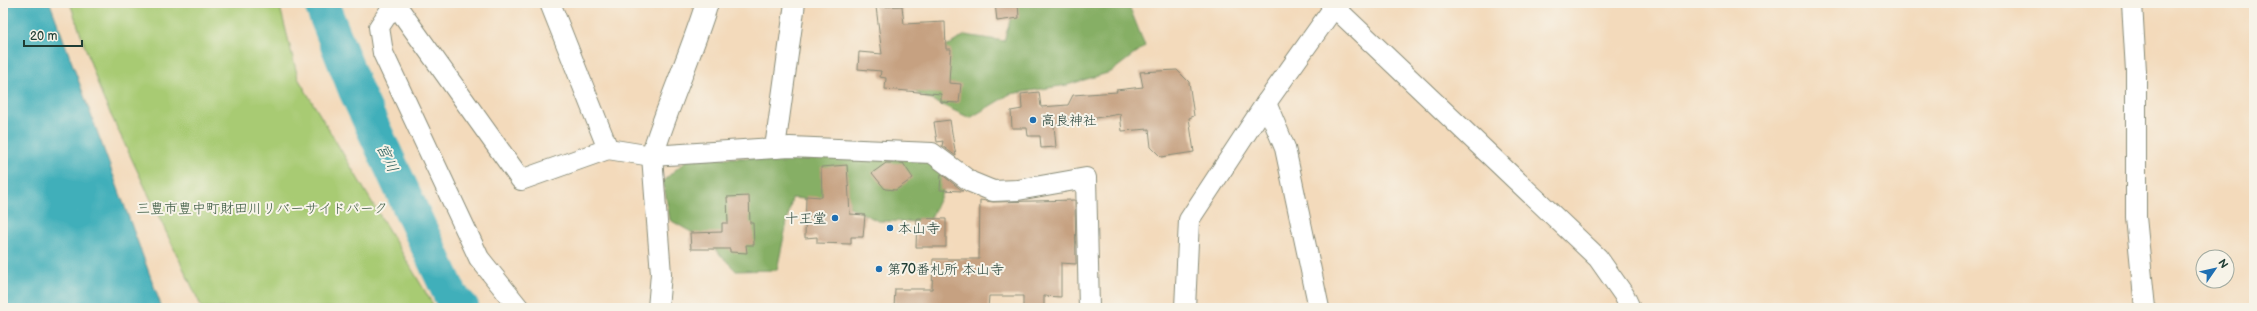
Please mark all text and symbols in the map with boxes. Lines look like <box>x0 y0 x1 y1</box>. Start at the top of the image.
scale bar <box>24 22 82 48</box>
text: 20 m <box>30 29 57 44</box>
place label: 高良神社 <box>1041 112 1097 129</box>
marker: 高良神社 <box>1028 115 1038 125</box>
water label: 宮川 <box>372 140 402 176</box>
park label: 三豊市豊中町財田川リバーサイドパーク <box>136 200 388 217</box>
place label: 十王堂 <box>785 210 827 227</box>
marker: 十王堂 <box>830 213 840 223</box>
place label: 本山寺 <box>898 220 940 237</box>
marker: 本山寺 <box>885 223 895 233</box>
north arrow <box>2195 249 2235 289</box>
text: N <box>2215 257 2231 271</box>
place label: 第70番札所 本山寺 <box>887 261 1004 278</box>
marker: 第70番札所 本山寺 <box>874 264 884 274</box>

